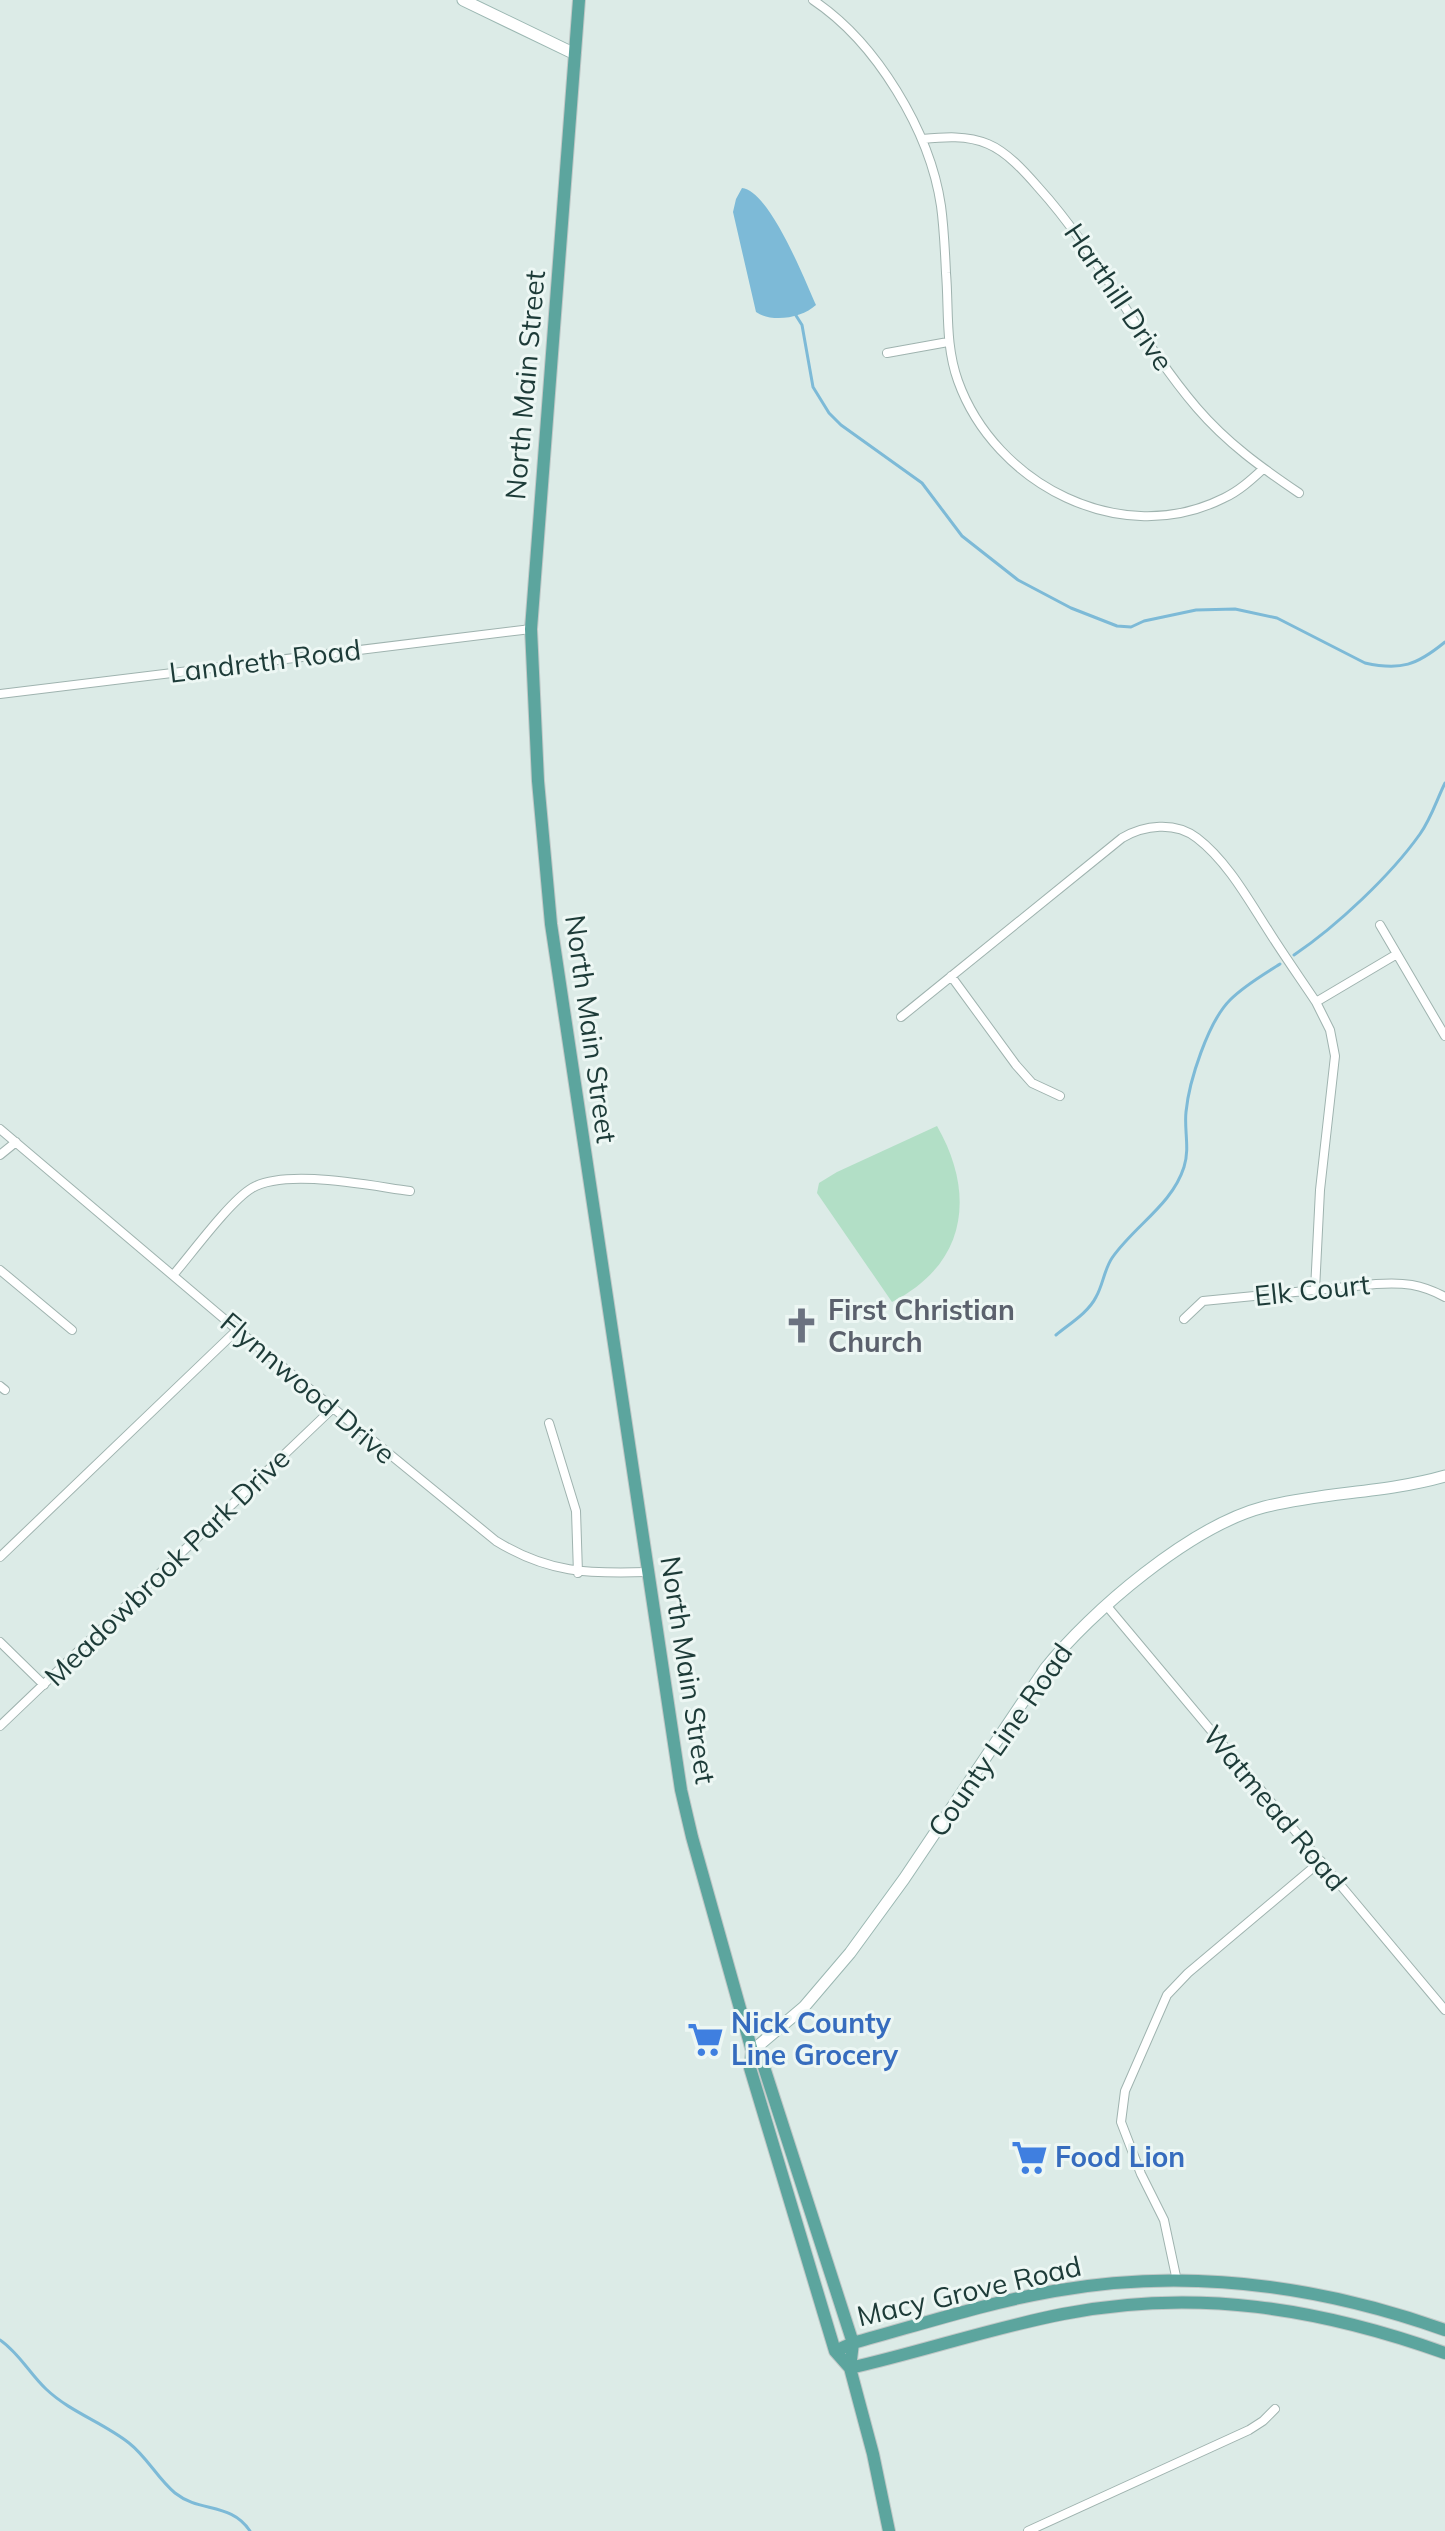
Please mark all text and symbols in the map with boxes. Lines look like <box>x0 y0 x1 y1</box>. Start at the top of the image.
street label: Harthill Drive <box>1057 216 1182 377</box>
street label: North Main Street <box>497 269 552 501</box>
street label: Landreth Road <box>167 631 363 690</box>
street label: North Main Street <box>558 913 625 1145</box>
street label: Elk Court <box>1252 1266 1372 1313</box>
place label: First Christian Church <box>828 1292 1015 1359</box>
street label: Flynnwood Drive <box>214 1304 403 1471</box>
church icon: First Christian Church <box>783 1307 821 1345</box>
street label: Meadowbrook Park Drive <box>37 1440 297 1693</box>
street label: North Main Street <box>653 1554 724 1786</box>
street label: County Line Road <box>920 1636 1079 1843</box>
street label: Watmead Road <box>1196 1718 1355 1898</box>
place label: Nick County Line Grocery <box>731 2005 899 2072</box>
supermarket icon: Nick County Line Grocery <box>686 2020 724 2058</box>
supermarket icon: Food Lion <box>1010 2138 1048 2176</box>
place label: Food Lion <box>1055 2139 1185 2174</box>
street label: Macy Grove Road <box>853 2248 1084 2333</box>

